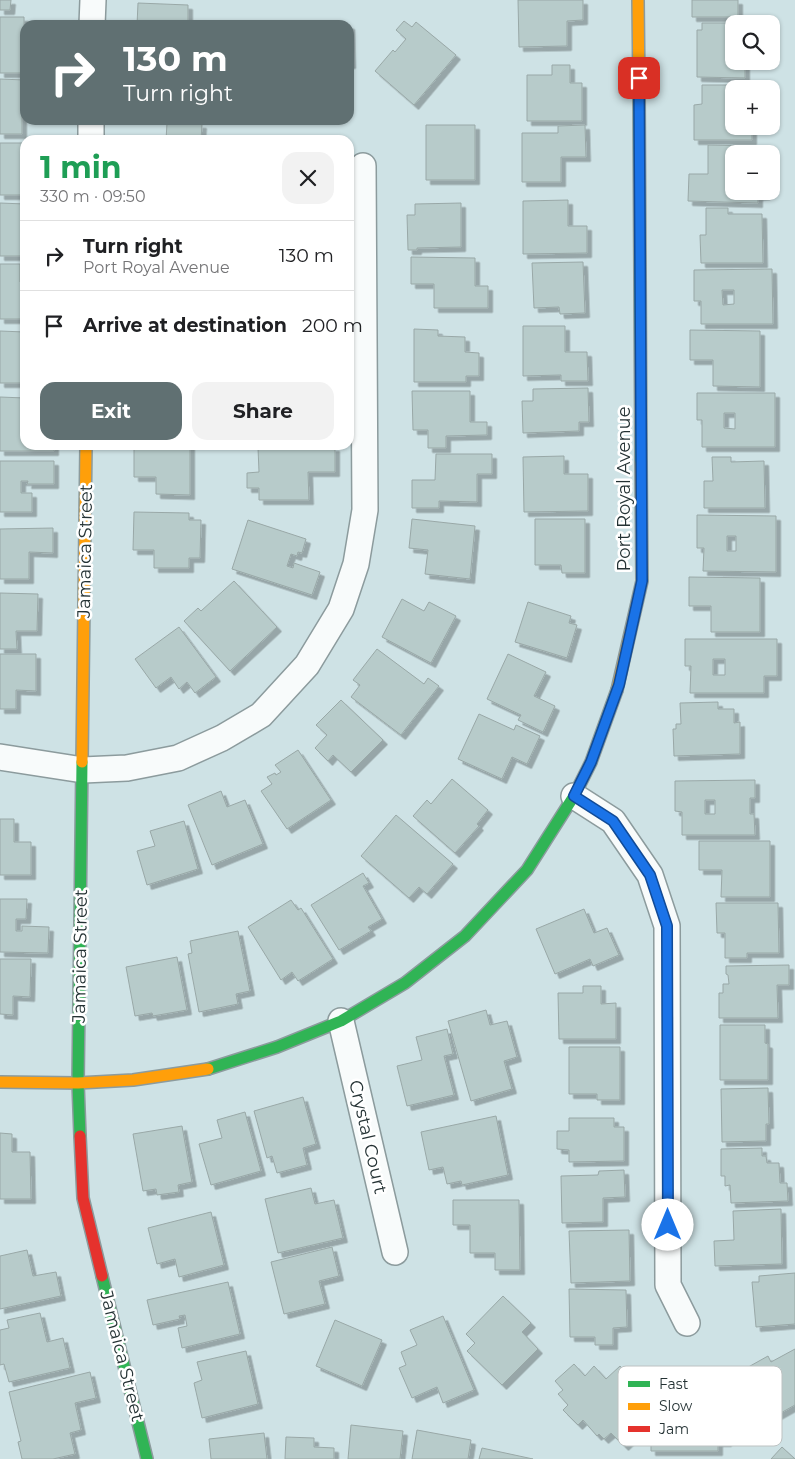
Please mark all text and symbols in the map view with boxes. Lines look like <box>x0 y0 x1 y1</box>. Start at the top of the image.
map controls <box>725 15 780 200</box>
button: search <box>725 15 780 70</box>
text: 130 m <box>123 37 228 80</box>
icon: right <box>40 40 105 105</box>
pin <box>618 57 660 99</box>
icon: arrive <box>625 64 653 92</box>
text: Turn right <box>123 80 233 107</box>
button: + <box>725 80 780 135</box>
button: − <box>725 145 780 200</box>
text: 1 min <box>40 149 121 186</box>
button: close <box>282 152 334 204</box>
text: 330 m · 09:50 <box>40 187 146 206</box>
text: Turn right <box>83 235 183 258</box>
icon: right <box>40 242 68 270</box>
text: 130 m <box>279 244 334 267</box>
text: Port Royal Avenue <box>83 258 230 277</box>
icon: arrive <box>40 312 68 340</box>
text: Arrive at destination <box>83 314 287 337</box>
text: 200 m <box>302 314 363 337</box>
button: Exit <box>40 382 182 440</box>
button: Share <box>192 382 334 440</box>
street label: Port Royal Avenue <box>613 406 635 572</box>
street label: Jamaica Street <box>73 484 97 619</box>
street label: Jamaica Street <box>68 889 92 1024</box>
street label: Crystal Court <box>344 1078 392 1196</box>
position arrow <box>641 1198 693 1250</box>
street label: Jamaica Street <box>95 1287 149 1424</box>
legend <box>618 1366 782 1446</box>
text: Fast <box>659 1375 689 1393</box>
text: Slow <box>659 1397 693 1415</box>
text: Jam <box>658 1420 689 1438</box>

